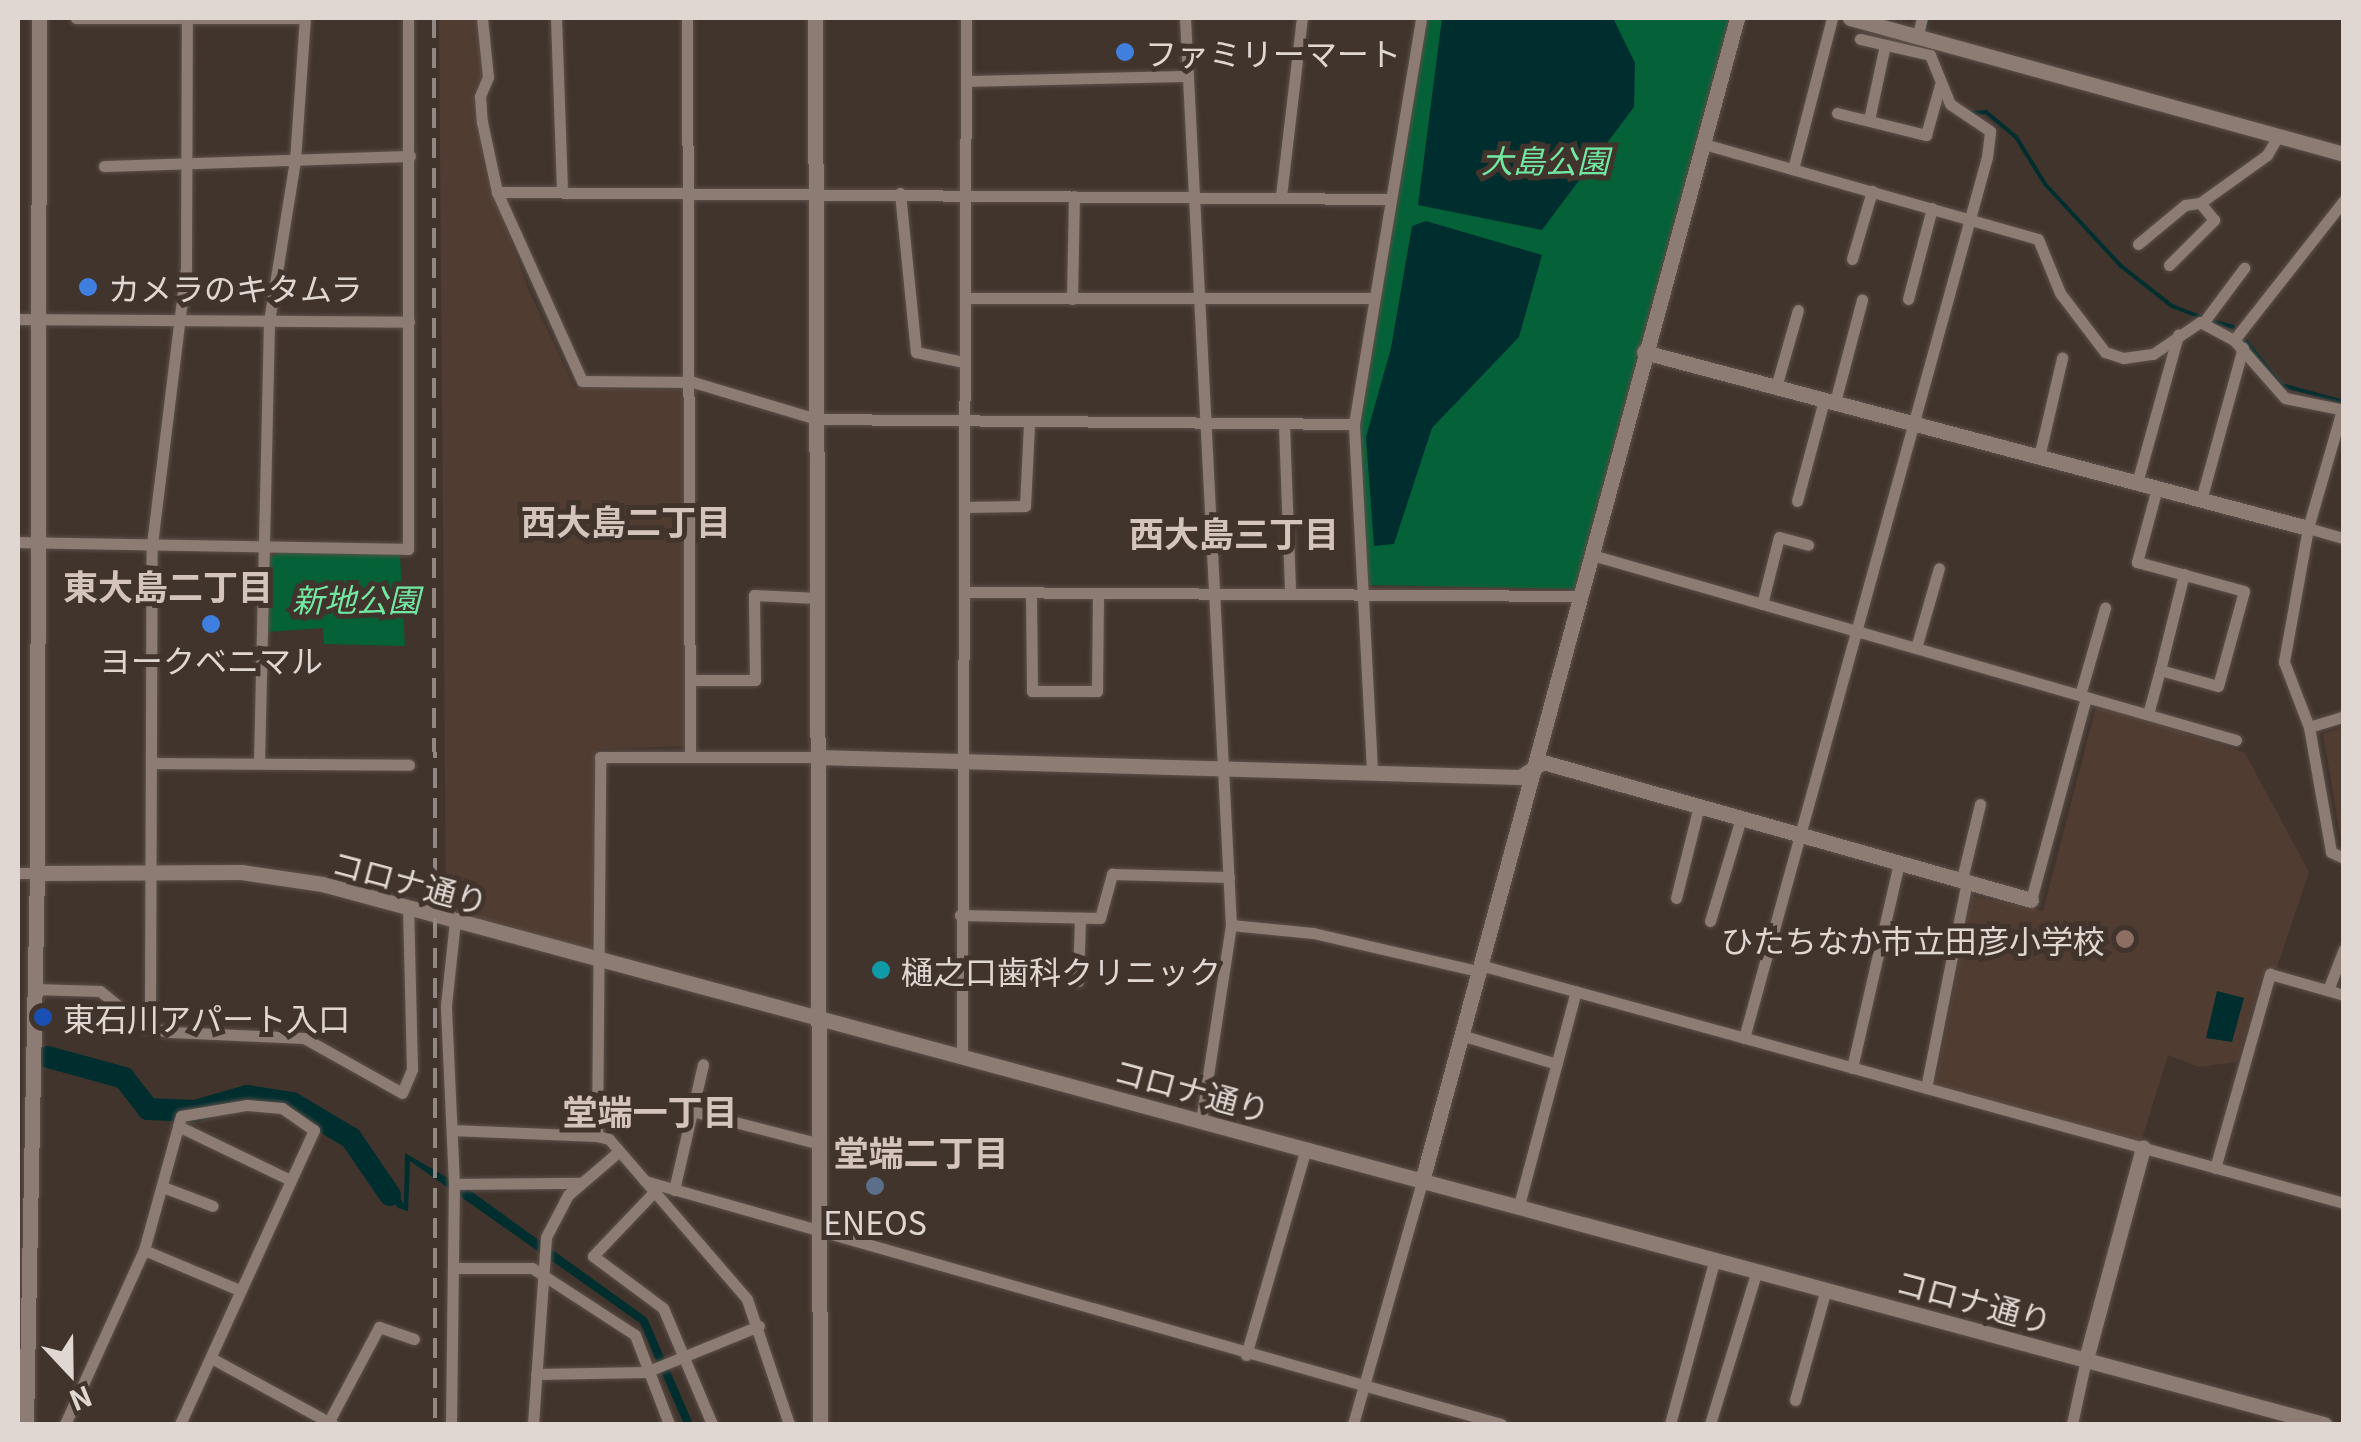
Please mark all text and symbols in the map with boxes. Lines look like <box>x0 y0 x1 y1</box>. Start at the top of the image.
place label: ファミリーマート <box>1145 33 1401 71</box>
marker: ファミリーマート <box>1114 41 1136 63</box>
park label: 大島公園 <box>1481 140 1609 178</box>
place label: カメラのキタムラ <box>108 268 364 306</box>
marker: カメラのキタムラ <box>77 276 99 298</box>
district label: 西大島二丁目 <box>521 499 731 541</box>
district label: 西大島三丁目 <box>1129 511 1339 553</box>
district label: 東大島二丁目 <box>63 564 273 606</box>
park label: 新地公園 <box>292 579 420 617</box>
marker: ヨークベニマル <box>200 613 222 635</box>
place label: ヨークベニマル <box>99 640 323 678</box>
street label: コロナ通り <box>328 842 492 920</box>
place label: ひたちなか市立田彦小学校 <box>1721 920 2105 958</box>
marker: ひたちなか市立田彦小学校 <box>2114 928 2136 950</box>
place label: 樋之口歯科クリニック <box>901 951 1221 989</box>
marker: 樋之口歯科クリニック <box>870 959 892 981</box>
place label: 東石川アパート入口 <box>63 998 351 1036</box>
marker: 東石川アパート入口 <box>32 1006 54 1028</box>
street label: コロナ通り <box>1110 1050 1274 1128</box>
district label: 堂端一丁目 <box>563 1089 737 1131</box>
district label: 堂端二丁目 <box>834 1130 1008 1172</box>
marker: ENEOS <box>864 1175 886 1197</box>
place label: ENEOS <box>823 1202 927 1240</box>
street label: コロナ通り <box>1892 1261 2056 1339</box>
north arrow <box>20 1322 120 1422</box>
text: N <box>64 1377 98 1422</box>

